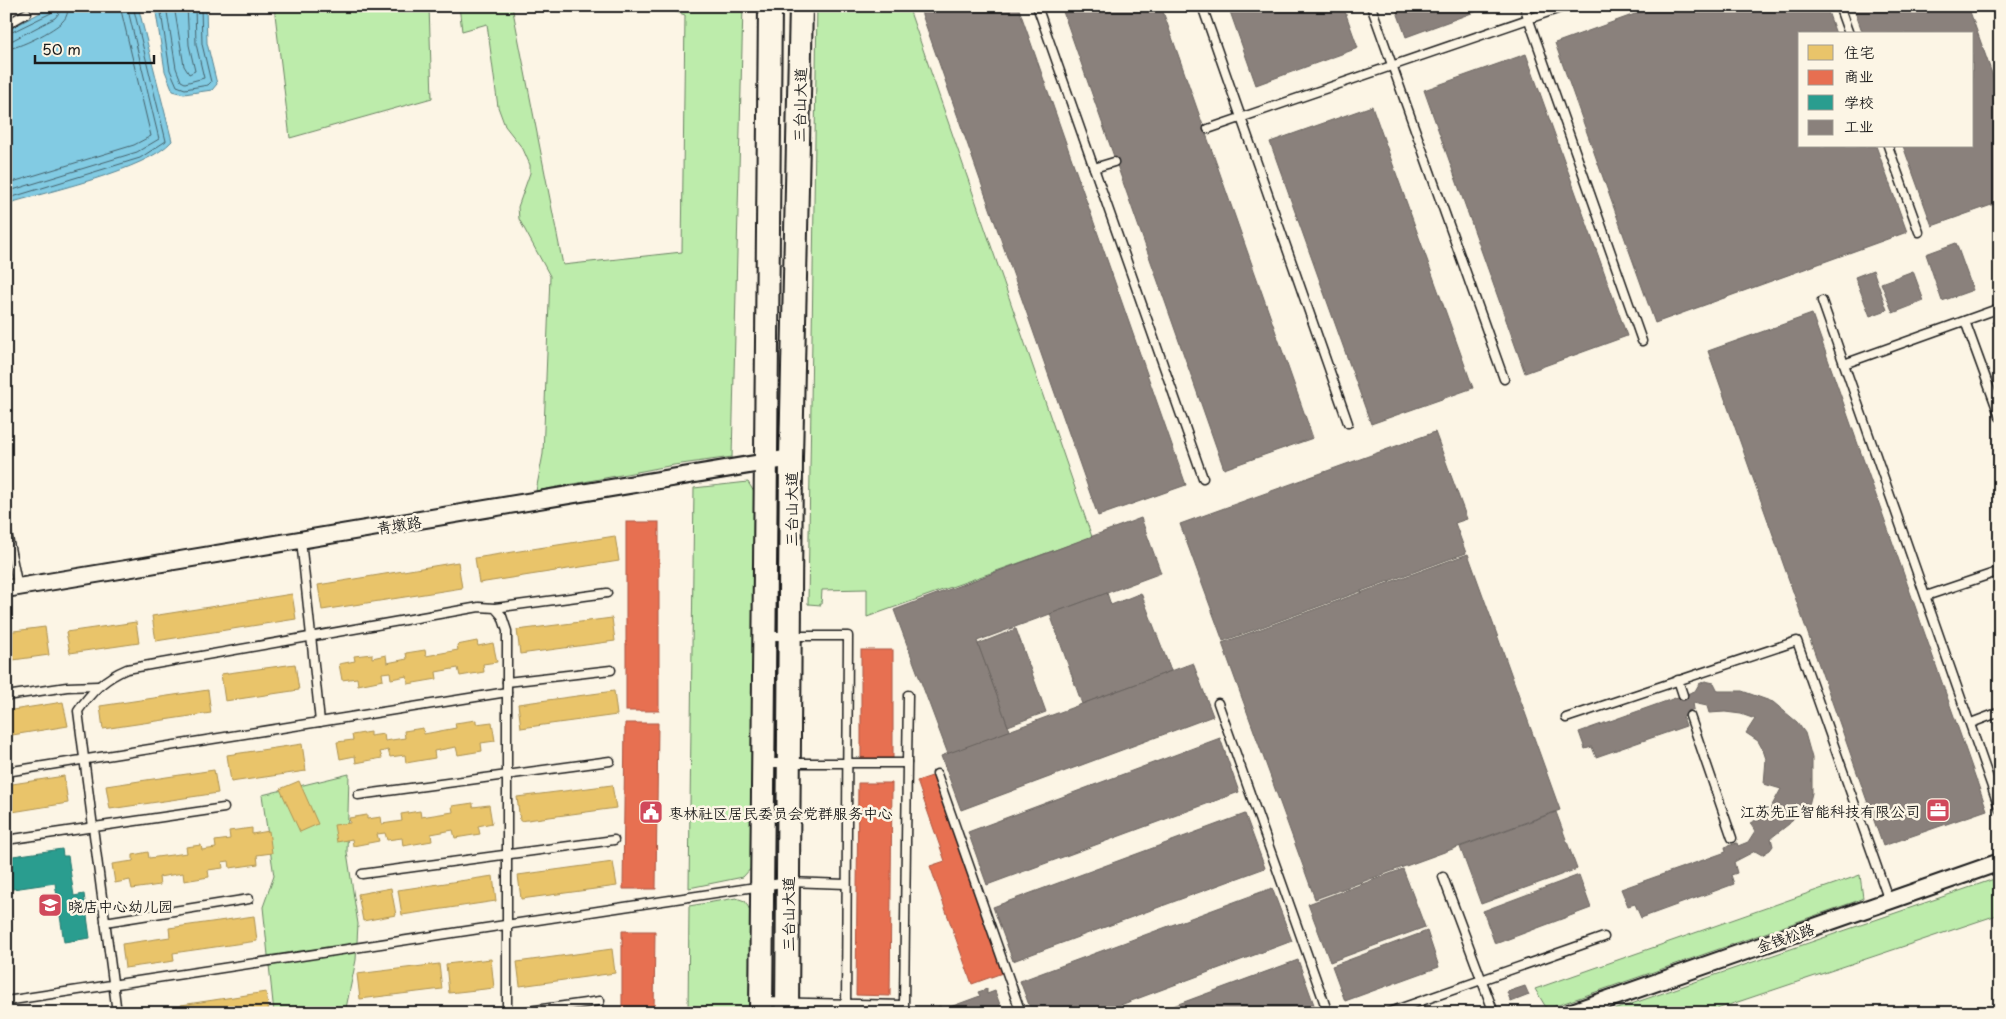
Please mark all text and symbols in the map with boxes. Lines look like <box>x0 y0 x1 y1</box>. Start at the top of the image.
scale bar <box>35 32 154 64</box>
legend <box>1798 32 1974 148</box>
text: 50 m <box>42 37 81 60</box>
text: 住宅 <box>1844 40 1874 63</box>
text: 商业 <box>1844 64 1874 87</box>
street label: 三台山大道 <box>787 67 811 143</box>
text: 学校 <box>1844 90 1874 113</box>
text: 工业 <box>1844 114 1874 137</box>
street label: 三台山大道 <box>779 471 802 547</box>
street label: 青墩路 <box>375 509 423 539</box>
office icon: 江苏先正智能科技有限公司 <box>1925 797 1951 823</box>
public building icon: 枣林社区居民委员会党群服务中心 <box>638 799 664 825</box>
place label: 江苏先正智能科技有限公司 <box>1740 799 1920 822</box>
place label: 枣林社区居民委员会党群服务中心 <box>668 801 893 824</box>
street label: 三台山大道 <box>776 876 799 952</box>
school or university icon: 晓店中心幼儿园 <box>37 892 63 918</box>
place label: 晓店中心幼儿园 <box>68 894 173 917</box>
street label: 金钱松路 <box>1753 916 1817 958</box>

